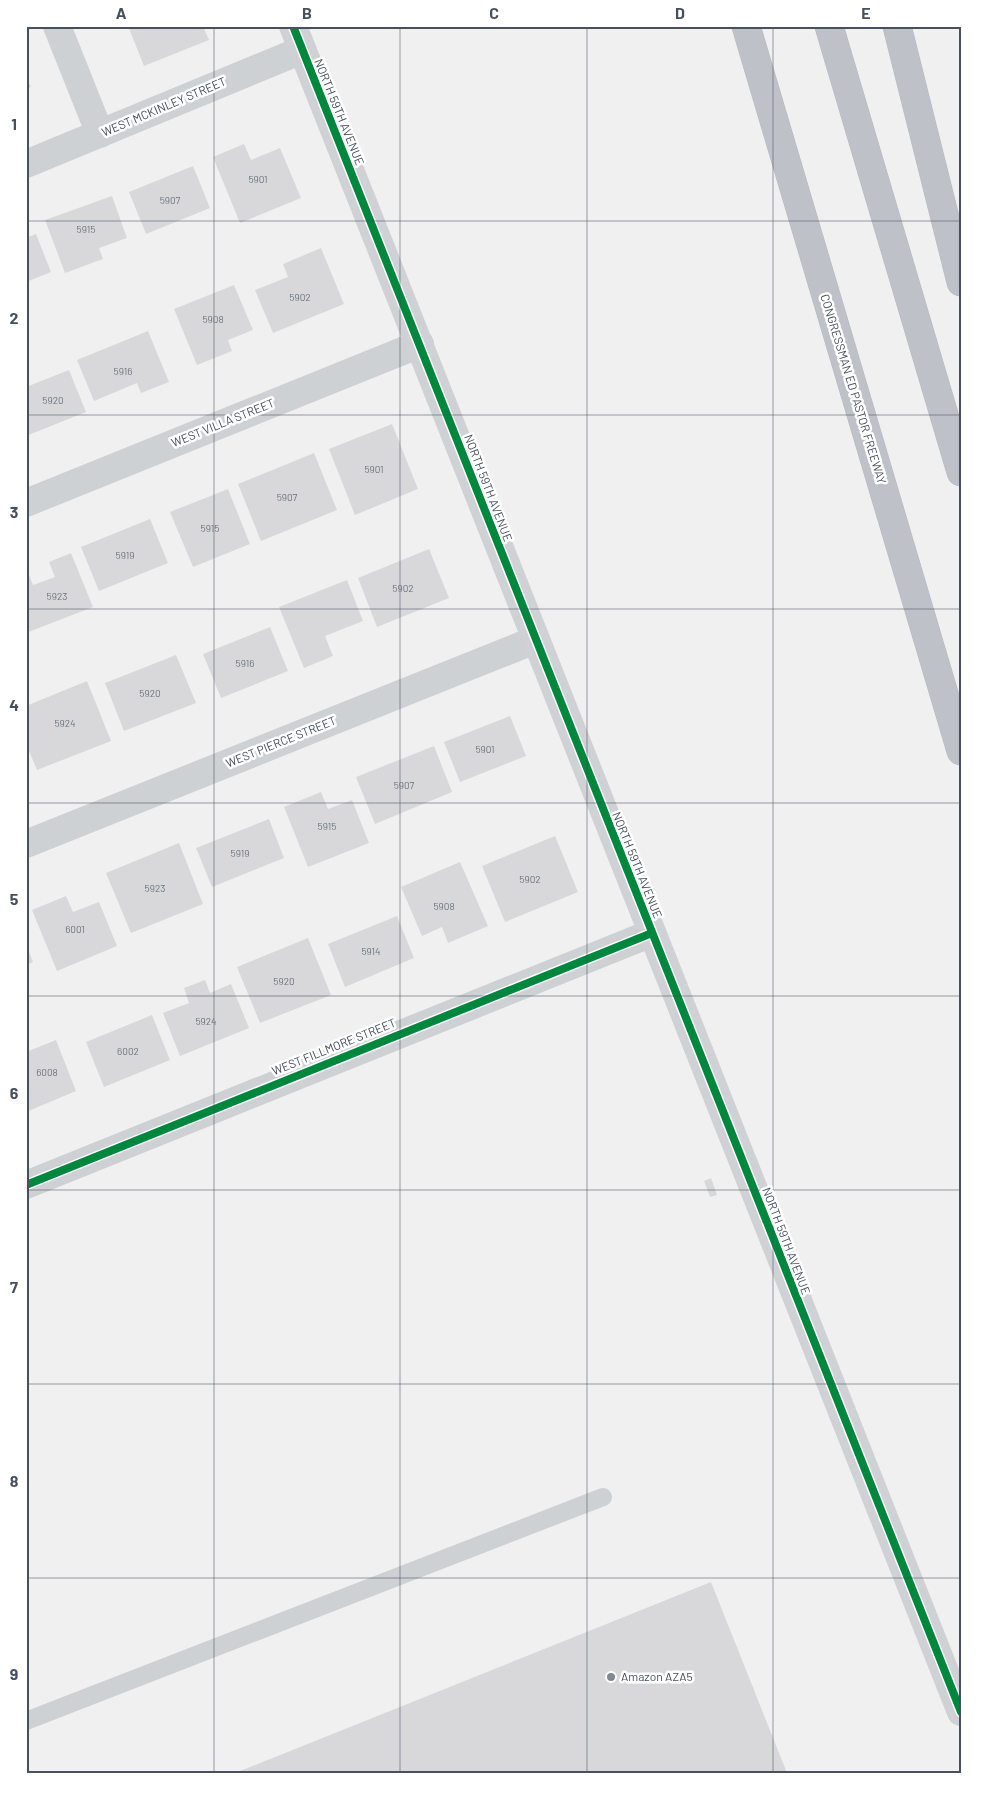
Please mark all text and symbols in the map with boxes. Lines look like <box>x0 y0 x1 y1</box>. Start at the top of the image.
text: A <box>116 3 127 22</box>
text: B <box>302 3 312 22</box>
text: C <box>489 3 499 22</box>
text: D <box>675 3 685 22</box>
text: E <box>861 3 871 22</box>
street label: NORTH 59TH AVENUE <box>312 56 368 167</box>
street label: WEST MCKINLEY STREET <box>99 73 228 139</box>
text: 1 <box>11 114 17 133</box>
house number: 5901 <box>248 173 268 185</box>
house number: 5907 <box>160 194 181 206</box>
house number: 5915 <box>77 223 95 235</box>
house number: 5902 <box>289 291 311 303</box>
street label: CONGRESSMAN ED PASTOR FREEWAY <box>818 292 890 485</box>
text: 2 <box>10 308 19 327</box>
house number: 5908 <box>202 313 224 325</box>
house number: 5916 <box>114 365 132 377</box>
house number: 5920 <box>42 394 64 406</box>
street label: WEST VILLA STREET <box>169 395 276 449</box>
street label: NORTH 59TH AVENUE <box>462 432 516 543</box>
house number: 5901 <box>364 463 384 475</box>
house number: 5907 <box>277 491 298 503</box>
text: 3 <box>10 502 18 521</box>
house number: 5915 <box>201 522 219 534</box>
house number: 5919 <box>116 549 134 561</box>
house number: 5902 <box>392 582 414 594</box>
house number: 5923 <box>47 590 67 602</box>
house number: 5916 <box>236 657 254 669</box>
house number: 5920 <box>139 687 161 699</box>
text: 4 <box>9 695 19 714</box>
street label: WEST PIERCE STREET <box>223 712 338 770</box>
house number: 5924 <box>54 717 76 729</box>
house number: 5901 <box>475 743 495 755</box>
house number: 5907 <box>394 779 415 791</box>
street label: NORTH 59TH AVENUE <box>610 809 666 920</box>
house number: 5915 <box>318 820 336 832</box>
house number: 5919 <box>231 847 249 859</box>
house number: 5902 <box>519 873 541 885</box>
house number: 5923 <box>145 882 165 894</box>
text: 5 <box>10 889 19 908</box>
house number: 5908 <box>433 900 455 912</box>
house number: 6001 <box>65 923 85 935</box>
house number: 5914 <box>361 945 381 957</box>
house number: 5920 <box>273 975 295 987</box>
house number: 5924 <box>195 1015 217 1027</box>
street label: WEST FILLMORE STREET <box>270 1015 398 1077</box>
house number: 6002 <box>117 1045 139 1057</box>
house number: 6008 <box>36 1066 58 1078</box>
text: 6 <box>10 1083 19 1102</box>
street label: NORTH 59TH AVENUE <box>760 1185 814 1296</box>
text: 7 <box>10 1277 18 1296</box>
text: 8 <box>10 1471 19 1490</box>
text: 9 <box>10 1664 18 1683</box>
place label: Amazon AZA5 <box>621 1669 693 1683</box>
marker: Amazon AZA5 <box>605 1671 617 1683</box>

